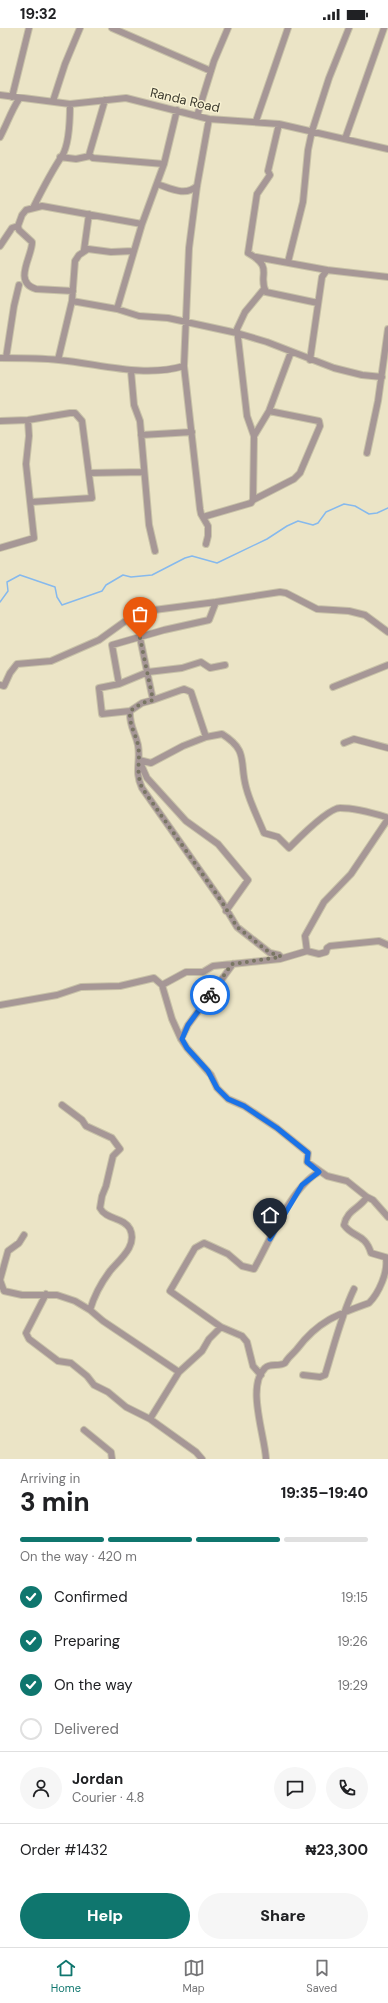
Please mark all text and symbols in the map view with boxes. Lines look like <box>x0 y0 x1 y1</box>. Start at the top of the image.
text: 19:32 <box>20 4 57 24</box>
street label: Randa Road <box>148 84 222 116</box>
pin <box>123 597 157 638</box>
icon: bag <box>129 603 151 625</box>
courier <box>190 975 230 1015</box>
icon: bike <box>199 984 221 1006</box>
pin <box>253 1198 287 1239</box>
icon: home <box>259 1204 281 1226</box>
text: Arriving in <box>20 1470 80 1487</box>
text: 19:35–19:40 <box>281 1483 368 1503</box>
text: 3 min <box>20 1485 90 1519</box>
text: On the way · 420 m <box>20 1548 137 1565</box>
icon: check <box>20 1586 42 1608</box>
text: Confirmed <box>54 1587 128 1607</box>
text: 19:15 <box>341 1589 368 1606</box>
icon: check <box>20 1630 42 1652</box>
text: Preparing <box>54 1631 120 1651</box>
text: 19:26 <box>338 1633 368 1650</box>
icon: check <box>20 1674 42 1696</box>
text: On the way <box>54 1675 133 1695</box>
text: 19:29 <box>338 1677 368 1694</box>
text: Delivered <box>54 1719 119 1739</box>
button: person <box>20 1767 62 1809</box>
button: chat <box>274 1767 316 1809</box>
button: phone <box>326 1767 368 1809</box>
text: Jordan <box>72 1769 123 1789</box>
text: Courier · 4.8 <box>72 1789 144 1806</box>
text: Order #1432 <box>20 1840 108 1860</box>
text: ₦23,300 <box>306 1840 368 1860</box>
button: Help <box>20 1893 190 1939</box>
button: Share <box>198 1893 368 1939</box>
tab: Home <box>51 1957 81 1995</box>
tab: Map <box>183 1957 205 1995</box>
tab: Saved <box>306 1957 337 1995</box>

